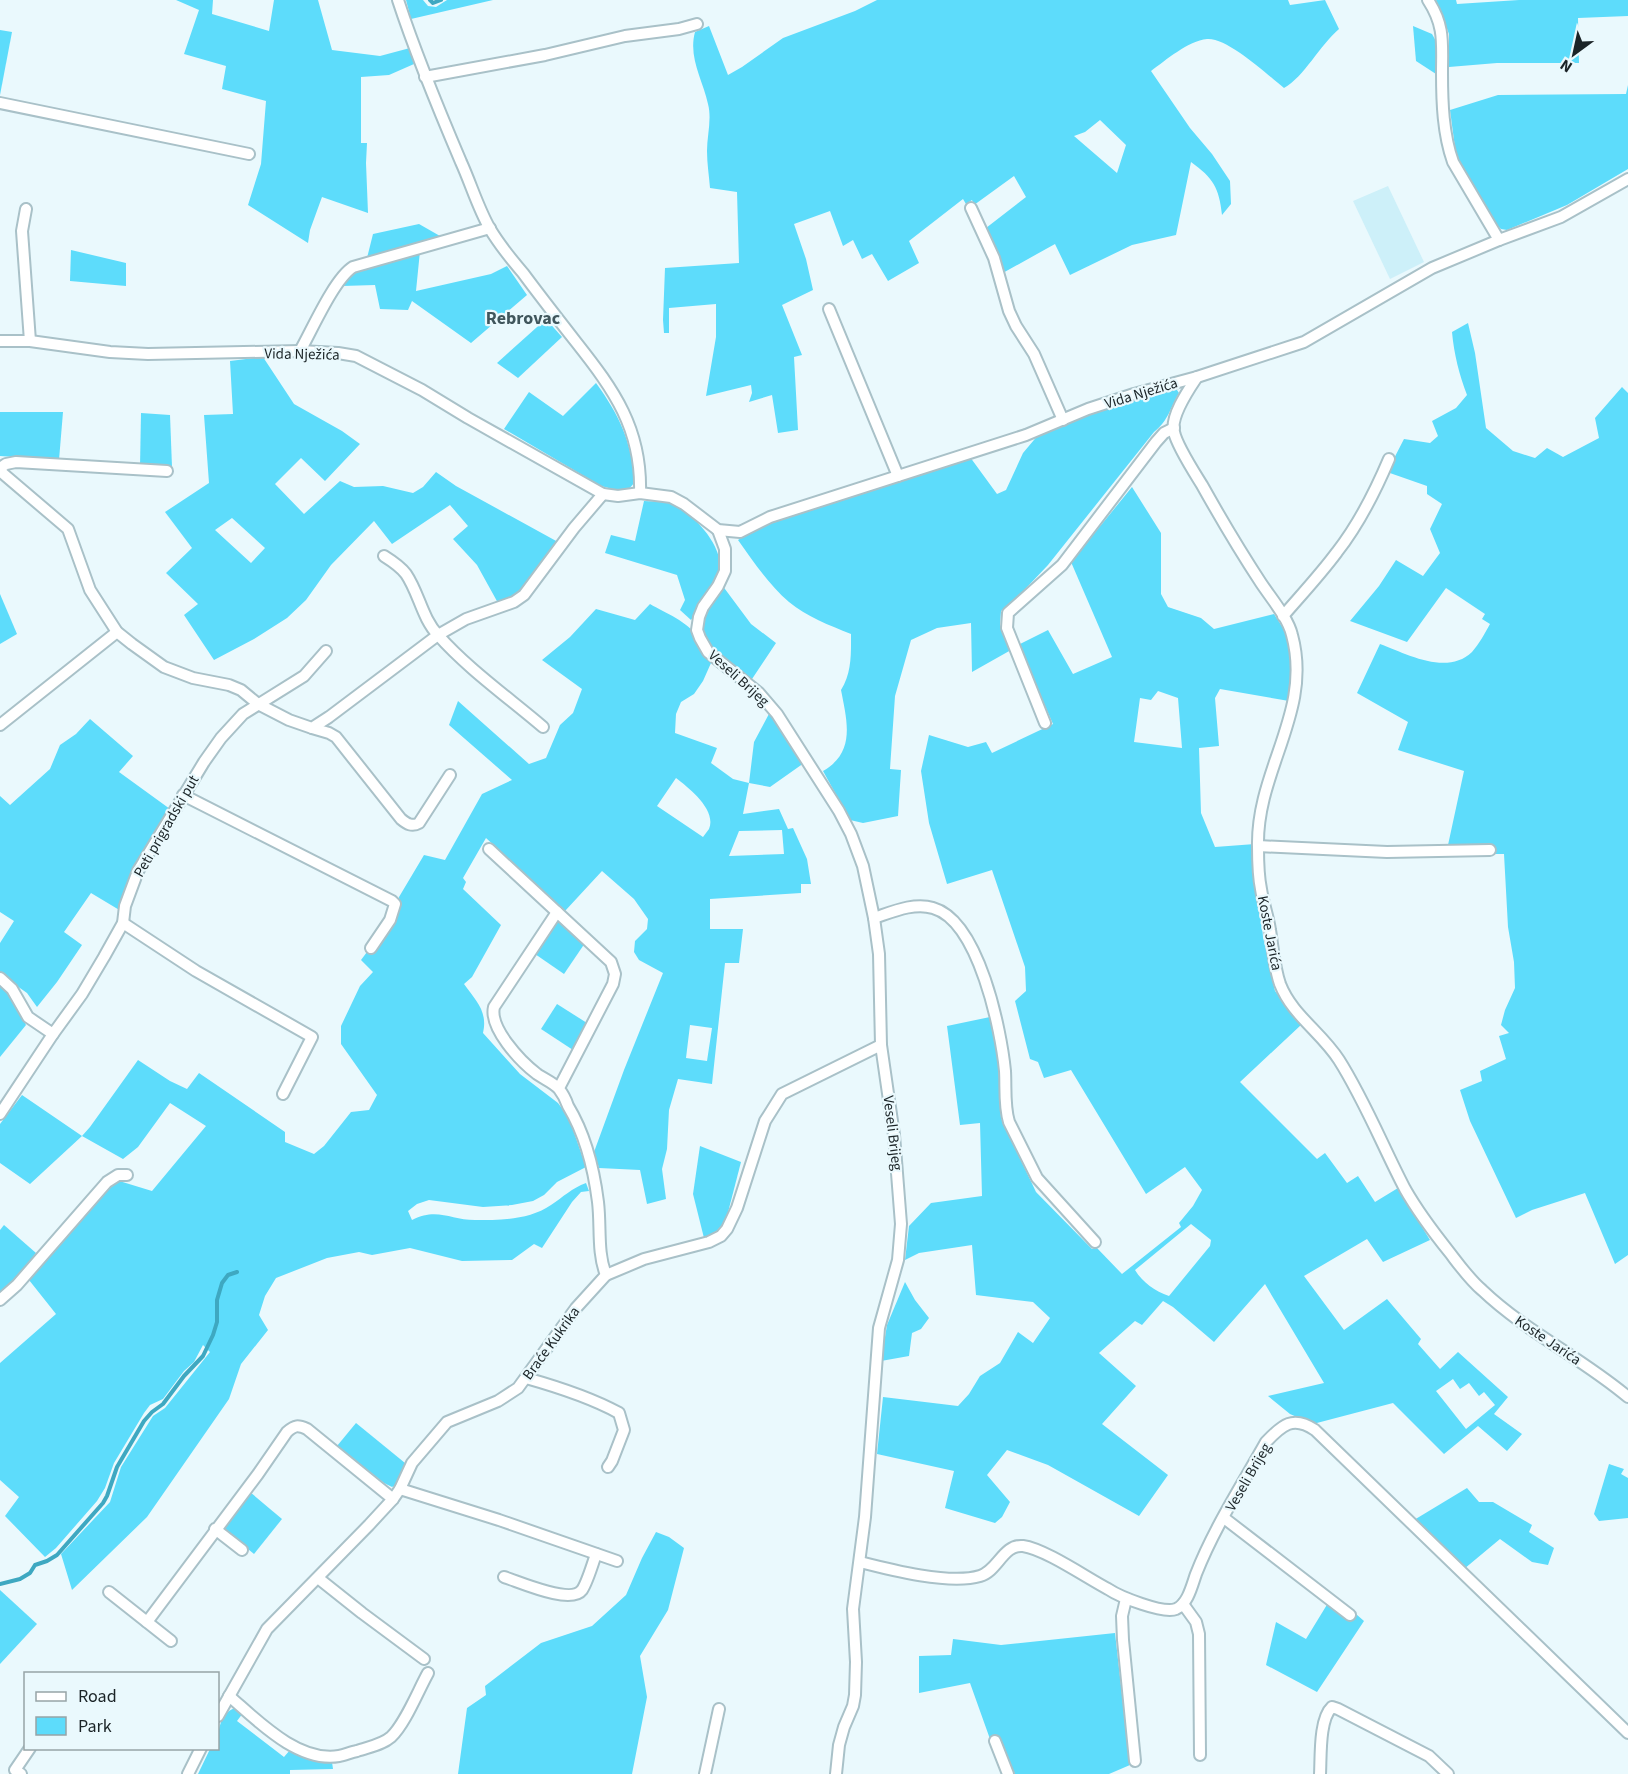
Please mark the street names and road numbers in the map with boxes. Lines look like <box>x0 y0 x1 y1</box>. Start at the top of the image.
street label: Vida Nježića <box>264 343 340 366</box>
street label: Vida Nježića <box>1102 372 1180 415</box>
street label: Veseli Brijeg <box>704 645 774 712</box>
street label: Peti prigradski put <box>129 771 204 881</box>
street label: Koste Jarića <box>1252 894 1287 972</box>
street label: Veseli Brijeg <box>877 1094 908 1172</box>
street label: Braće Kukrika <box>518 1302 585 1384</box>
street label: Koste Jarića <box>1510 1310 1585 1370</box>
street label: Veseli Brijeg <box>1220 1439 1277 1515</box>

